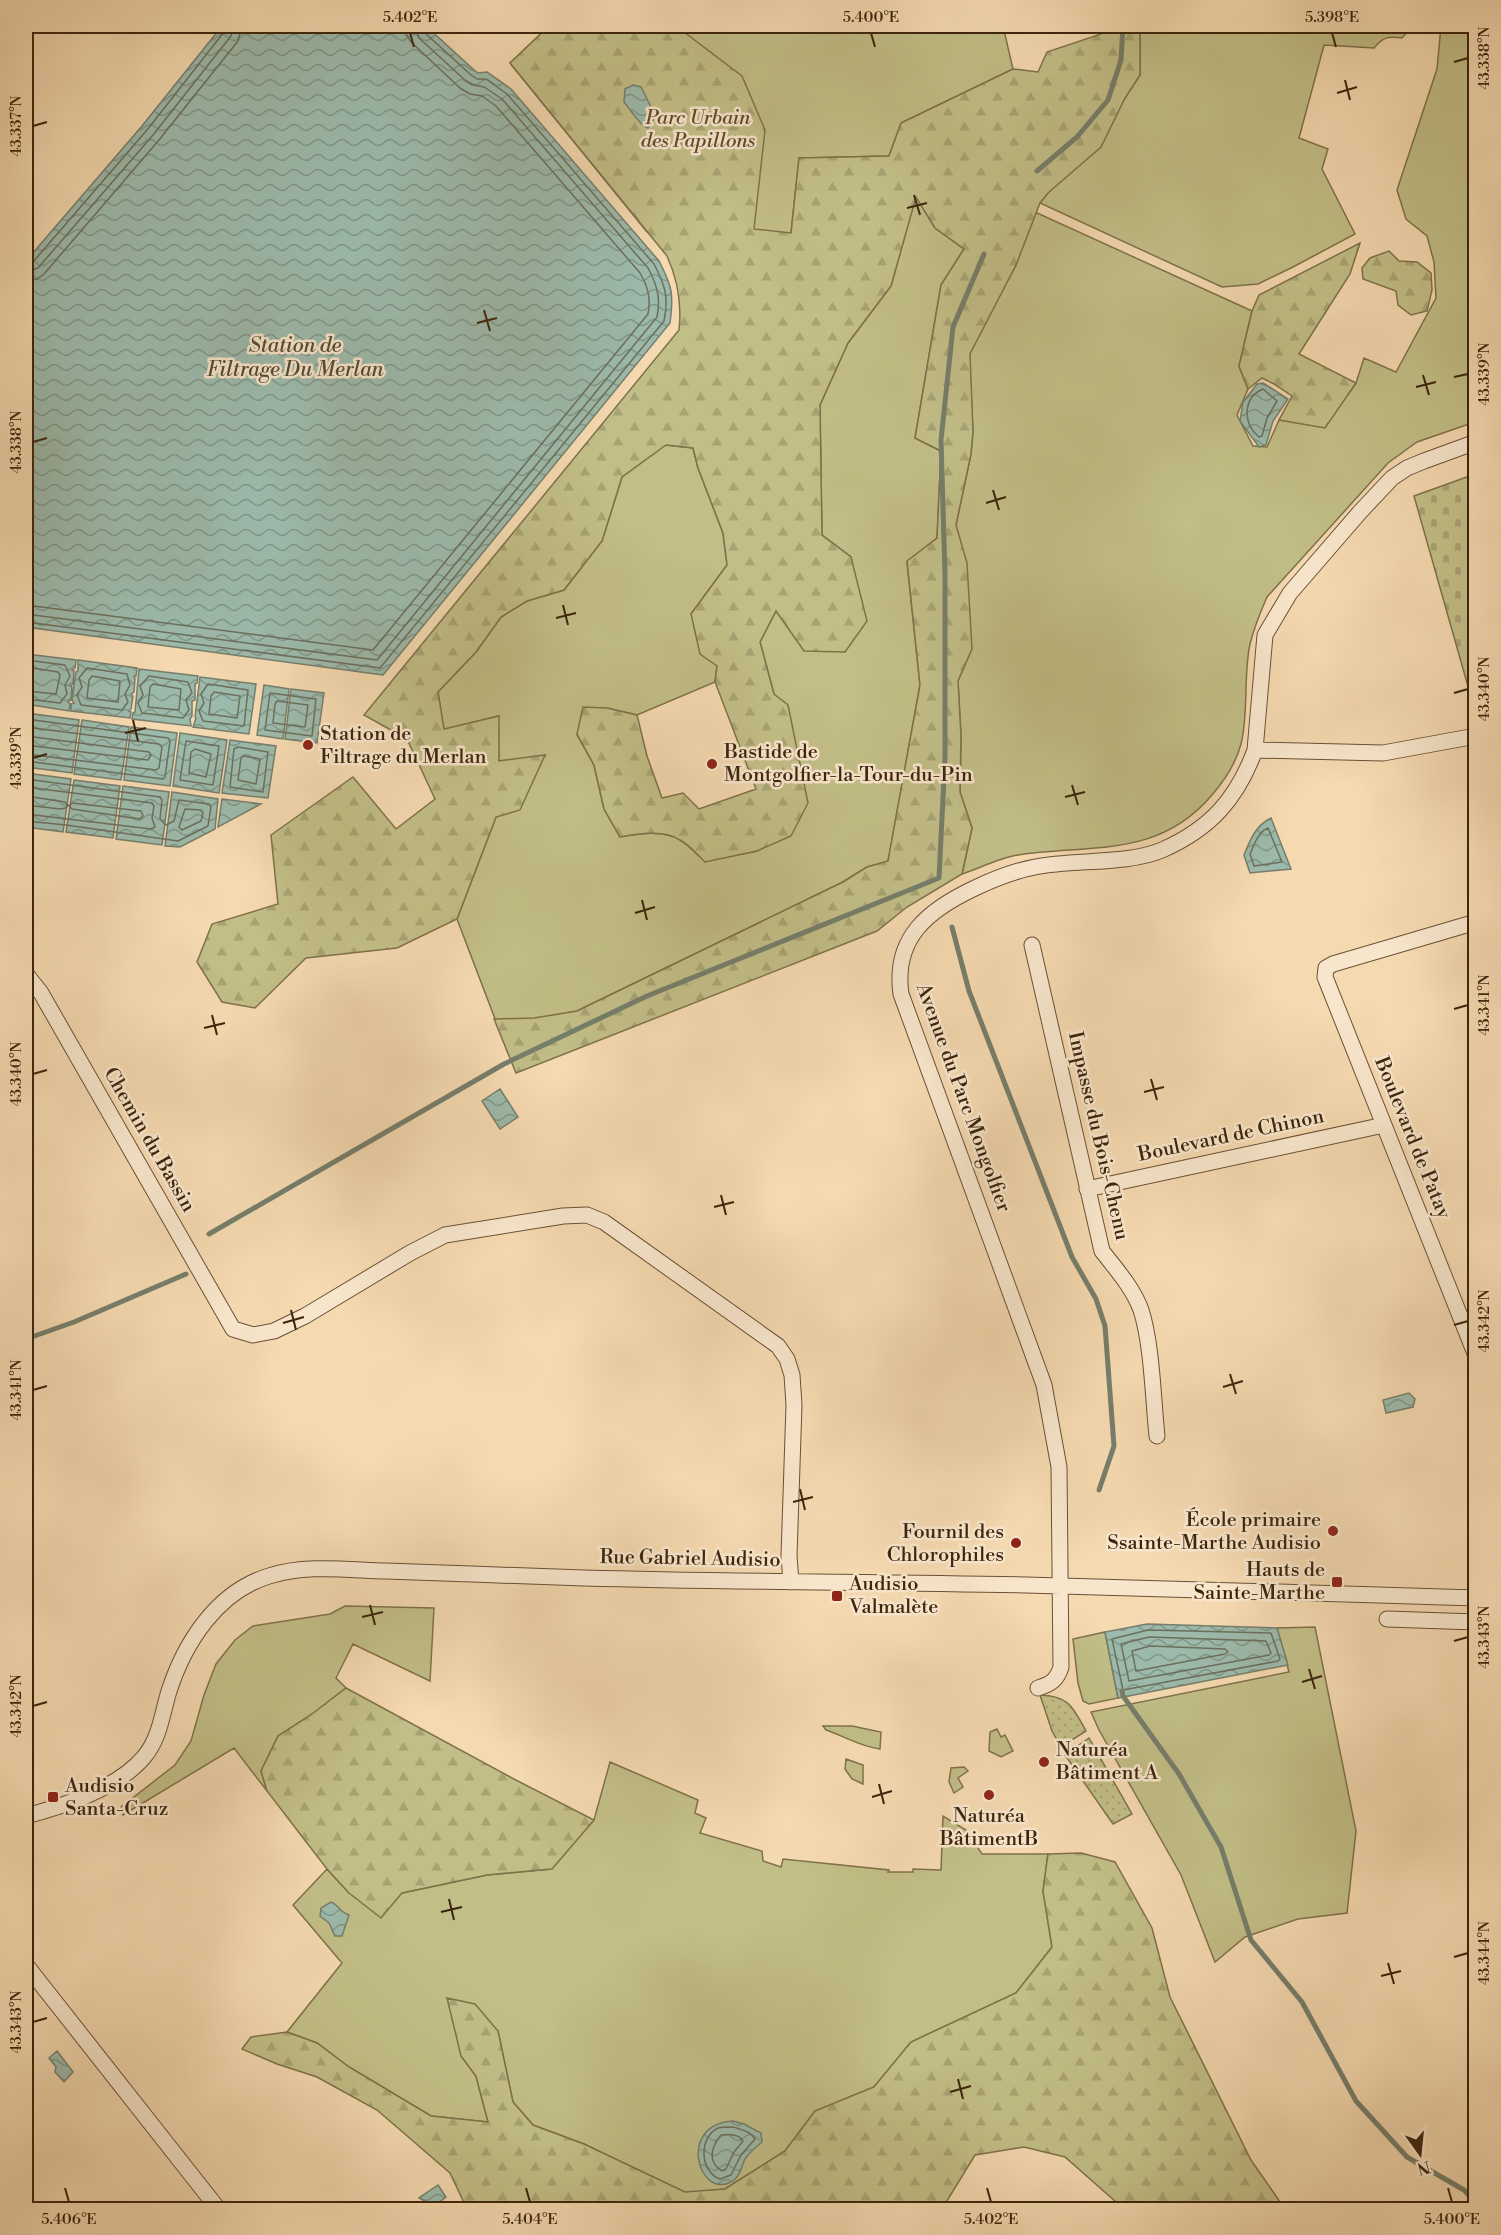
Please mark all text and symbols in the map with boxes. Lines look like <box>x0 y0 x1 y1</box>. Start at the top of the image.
text: 5.402°E <box>383 8 437 27</box>
text: 5.400°E <box>843 8 899 27</box>
text: 5.398°E <box>1305 8 1359 27</box>
text: 43.338°N <box>1475 27 1494 89</box>
text: 43.337°N <box>7 95 26 157</box>
park label: Parc Urbain des Papillons <box>641 106 756 154</box>
water label: Station de Filtrage Du Merlan <box>207 333 384 383</box>
text: 43.339°N <box>1475 343 1494 405</box>
text: 43.338°N <box>7 411 26 473</box>
text: 43.340°N <box>1475 657 1494 721</box>
place label: Station de Filtrage du Merlan <box>320 722 487 770</box>
text: 43.339°N <box>7 727 26 789</box>
marker: Station de Filtrage du Merlan <box>301 738 315 752</box>
place label: Bastide de Montgolfier-la-Tour-du-Pin <box>723 740 973 788</box>
marker: Bastide de Montgolfier-la-Tour-du-Pin <box>705 757 719 771</box>
text: 43.341°N <box>1475 974 1494 1036</box>
street label: Avenue du Parc Mongolfier <box>910 979 1016 1216</box>
street label: Impasse du Bois-Chenu <box>1062 1029 1134 1243</box>
text: 43.340°N <box>7 1042 26 1106</box>
street label: Boulevard de Patay <box>1368 1053 1456 1223</box>
street label: Chemin du Bassin <box>97 1063 201 1217</box>
street label: Boulevard de Chinon <box>1135 1104 1326 1168</box>
text: 43.342°N <box>1475 1289 1494 1353</box>
text: 43.341°N <box>7 1359 26 1421</box>
place label: École primaire Ssainte-Marthe Audisio <box>1107 1507 1321 1556</box>
place label: Fournil des Chlorophiles <box>887 1520 1004 1568</box>
marker: École primaire Ssainte-Marthe Audisio <box>1326 1524 1340 1538</box>
marker: Fournil des Chlorophiles <box>1009 1536 1023 1550</box>
street label: Rue Gabriel Audisio <box>599 1545 781 1573</box>
place label: Hauts de Sainte-Marthe <box>1194 1558 1325 1606</box>
place label: Audisio Valmalète <box>848 1572 938 1620</box>
marker: Hauts de Sainte-Marthe <box>1330 1575 1344 1589</box>
marker: Audisio Valmalète <box>830 1589 844 1603</box>
text: 43.343°N <box>1475 1606 1494 1668</box>
text: 43.342°N <box>7 1674 26 1738</box>
place label: Naturéa Bâtiment A <box>1055 1738 1160 1786</box>
marker: Naturéa Bâtiment A <box>1037 1755 1051 1769</box>
place label: Audisio Santa-Cruz <box>64 1774 168 1822</box>
marker: Naturéa BâtimentB <box>982 1788 996 1802</box>
marker: Audisio Santa-Cruz <box>46 1790 60 1804</box>
place label: Naturéa BâtimentB <box>939 1804 1038 1852</box>
text: 43.344°N <box>1475 1921 1494 1985</box>
text: 43.343°N <box>7 1991 26 2053</box>
north arrow <box>1390 2124 1450 2184</box>
text: N <box>1415 2156 1432 2179</box>
text: 5.406°E <box>41 2210 97 2229</box>
text: 5.404°E <box>502 2210 558 2229</box>
text: 5.402°E <box>964 2210 1018 2229</box>
text: 5.400°E <box>1424 2210 1480 2229</box>

